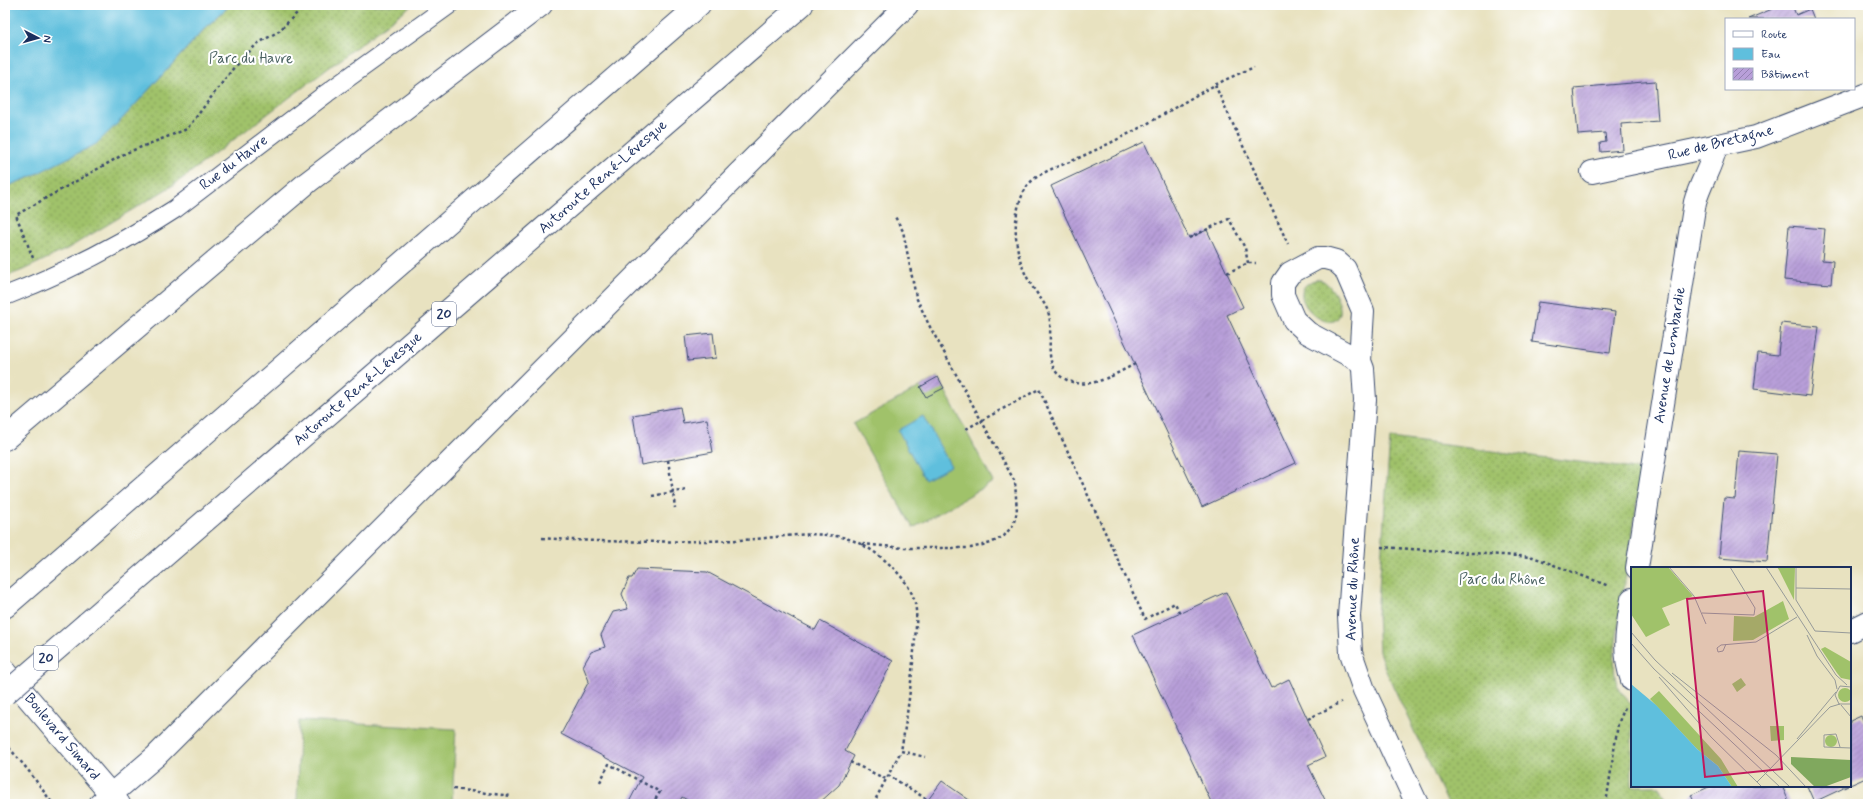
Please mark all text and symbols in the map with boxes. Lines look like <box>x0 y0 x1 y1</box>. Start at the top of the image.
north arrow <box>18 18 58 58</box>
legend <box>1725 18 1855 90</box>
text: Route <box>1761 27 1787 43</box>
text: N <box>40 35 54 43</box>
text: Eau <box>1761 47 1781 63</box>
park label: Parc du Havre <box>209 49 293 69</box>
text: Bâtiment <box>1761 67 1810 83</box>
street label: Autoroute René-Lévesque <box>534 115 672 239</box>
street label: Rue de Bretagne <box>1666 120 1776 167</box>
street label: Rue du Havre <box>196 131 272 195</box>
street label: Avenue de Lombardie <box>1649 285 1691 425</box>
road number: 20 <box>432 302 456 326</box>
street label: Autoroute René-Lévesque <box>289 327 427 451</box>
street label: Avenue du Rhône <box>1341 537 1365 641</box>
inset map <box>1631 567 1851 787</box>
park label: Parc du Rhône <box>1459 570 1545 590</box>
road number: 20 <box>34 646 58 670</box>
street label: Boulevard Simard <box>19 689 105 785</box>

